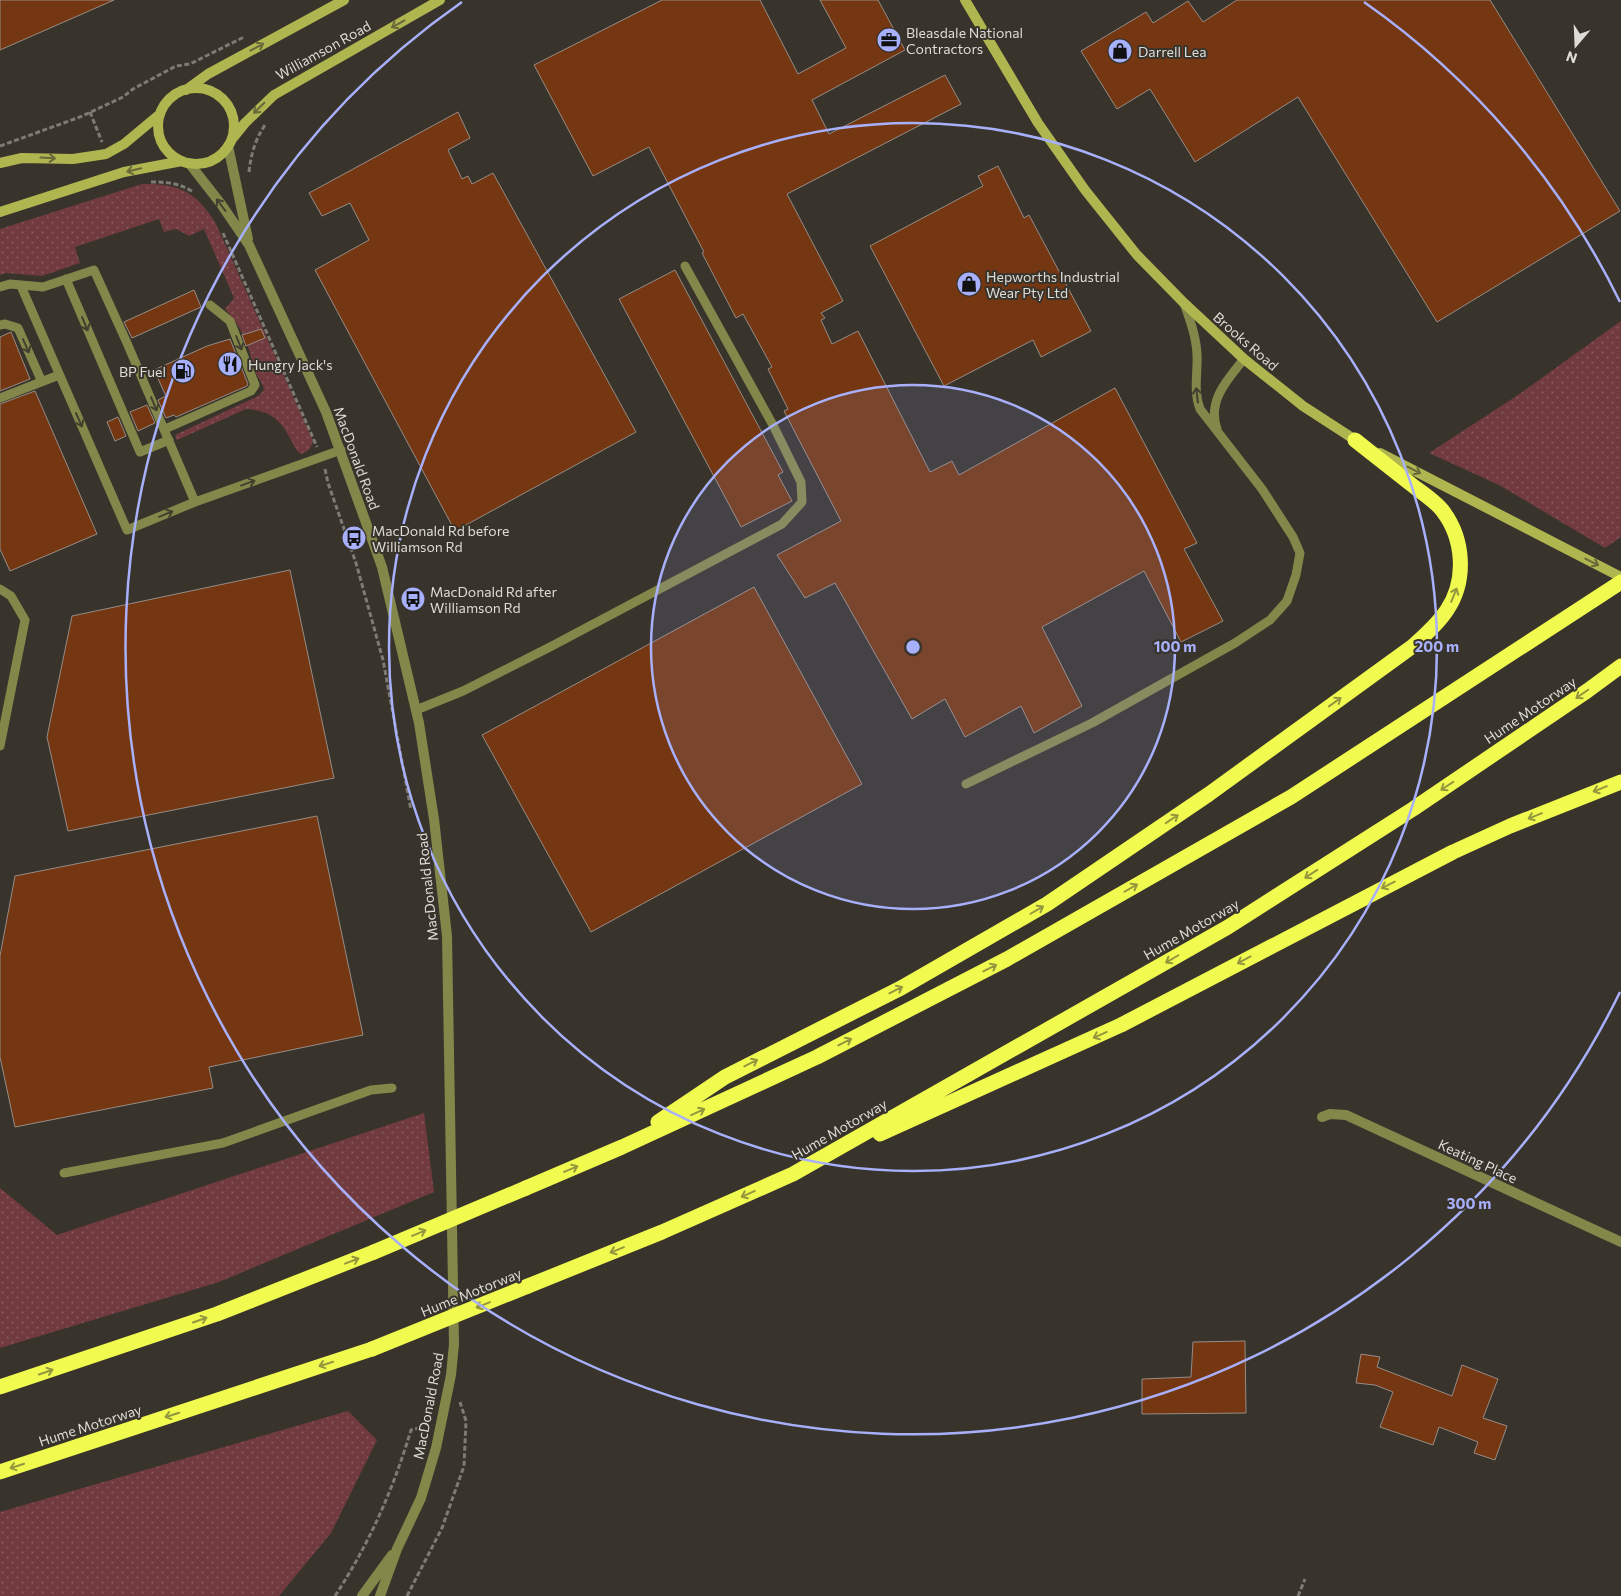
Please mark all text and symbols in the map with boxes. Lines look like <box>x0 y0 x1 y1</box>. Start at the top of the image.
street label: Williamson Road <box>272 17 374 83</box>
one-way arrow <box>391 20 406 29</box>
north arrow <box>1551 20 1601 70</box>
place label: Bleasdale National Contractors <box>906 24 1023 57</box>
office icon: Bleasdale National Contractors <box>876 27 902 53</box>
shop icon: Darrell Lea <box>1107 38 1133 64</box>
one-way arrow <box>249 42 264 52</box>
place label: Darrell Lea <box>1138 43 1206 60</box>
text: N <box>1564 48 1579 68</box>
one-way arrow <box>253 102 266 114</box>
one-way arrow <box>40 154 56 163</box>
one-way arrow <box>126 166 142 175</box>
one-way arrow <box>216 198 226 212</box>
place label: Hepworths Industrial Wear Pty Ltd <box>986 268 1120 301</box>
shop icon: Hepworths Industrial Wear Pty Ltd <box>956 271 982 297</box>
street label: Brooks Road <box>1210 308 1282 374</box>
one-way arrow <box>81 316 91 331</box>
one-way arrow <box>235 334 244 350</box>
one-way arrow <box>22 338 32 353</box>
restaurant icon: Hungry Jack's <box>217 351 243 377</box>
place label: Hungry Jack's <box>248 356 333 373</box>
fuel station icon: BP Fuel <box>170 358 196 384</box>
place label: BP Fuel <box>119 363 166 380</box>
one-way arrow <box>1192 387 1202 403</box>
one-way arrow <box>149 396 159 411</box>
street label: MacDonald Road <box>330 404 384 512</box>
one-way arrow <box>75 412 84 427</box>
one-way arrow <box>1406 465 1421 475</box>
one-way arrow <box>240 478 255 487</box>
one-way arrow <box>157 509 173 518</box>
place label: MacDonald Rd before Williamson Rd <box>372 522 509 555</box>
bus stop icon: MacDonald Rd before Williamson Rd <box>341 525 367 551</box>
one-way arrow <box>1585 557 1600 567</box>
place label: MacDonald Rd after Williamson Rd <box>430 583 557 616</box>
bus stop icon: MacDonald Rd after Williamson Rd <box>400 586 426 612</box>
one-way arrow <box>1450 588 1460 603</box>
text: 100 m <box>1154 637 1196 655</box>
text: 200 m <box>1415 637 1459 655</box>
centre of rings <box>904 638 922 656</box>
street label: Hume Motorway <box>1481 673 1579 747</box>
one-way arrow <box>1575 689 1589 699</box>
one-way arrow <box>1328 697 1341 708</box>
one-way arrow <box>1441 781 1455 791</box>
one-way arrow <box>1593 786 1608 795</box>
one-way arrow <box>1528 812 1543 821</box>
one-way arrow <box>1165 814 1179 825</box>
street label: MacDonald Road <box>413 832 441 942</box>
one-way arrow <box>1304 869 1318 879</box>
one-way arrow <box>1381 881 1396 890</box>
one-way arrow <box>1124 883 1138 893</box>
street label: Hume Motorway <box>1140 895 1242 963</box>
one-way arrow <box>1029 904 1043 914</box>
one-way arrow <box>1166 954 1180 964</box>
one-way arrow <box>1237 956 1252 965</box>
one-way arrow <box>982 963 997 973</box>
one-way arrow <box>888 985 903 994</box>
one-way arrow <box>1093 1031 1108 1040</box>
one-way arrow <box>837 1037 852 1046</box>
one-way arrow <box>743 1058 758 1068</box>
street label: Hume Motorway <box>788 1095 890 1163</box>
one-way arrow <box>690 1107 705 1116</box>
street label: Keating Place <box>1436 1135 1520 1187</box>
one-way arrow <box>563 1163 578 1173</box>
one-way arrow <box>741 1189 756 1199</box>
text: 300 m <box>1447 1194 1491 1212</box>
one-way arrow <box>411 1228 426 1238</box>
one-way arrow <box>610 1246 625 1256</box>
one-way arrow <box>344 1256 359 1266</box>
street label: Hume Motorway <box>418 1264 524 1320</box>
one-way arrow <box>476 1300 491 1310</box>
one-way arrow <box>192 1315 208 1324</box>
street label: MacDonald Road <box>409 1351 447 1461</box>
one-way arrow <box>318 1360 334 1370</box>
one-way arrow <box>38 1366 54 1376</box>
street label: Hume Motorway <box>36 1400 144 1450</box>
one-way arrow <box>164 1411 180 1421</box>
one-way arrow <box>10 1462 26 1471</box>

